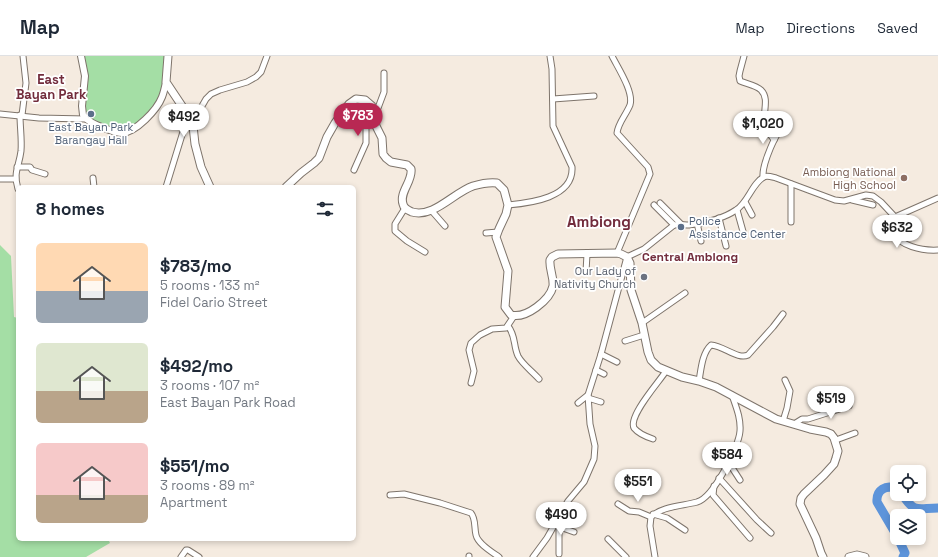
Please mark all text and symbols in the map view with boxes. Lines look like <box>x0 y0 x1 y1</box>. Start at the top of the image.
text: Map <box>20 15 60 40</box>
text: Map <box>735 19 765 37</box>
text: Directions <box>787 19 855 37</box>
text: Saved <box>877 19 918 37</box>
district label: East Bayan Park <box>16 71 87 103</box>
pin: $783 <box>334 103 382 137</box>
pin: $492 <box>160 104 208 138</box>
text: $783 <box>343 107 373 124</box>
text: $492 <box>168 108 200 125</box>
marker: East Bayan Park Barangay Hall <box>86 109 96 119</box>
pin: $1,020 <box>730 111 796 145</box>
text: $1,020 <box>742 115 784 132</box>
place label: East Bayan Park Barangay Hall <box>49 120 134 147</box>
place label: Ambiong National High School <box>803 165 896 192</box>
marker: Ambiong National High School <box>899 173 909 183</box>
text: 8 homes <box>36 198 105 220</box>
icon: filters <box>314 198 336 220</box>
district label: Ambiong <box>567 212 631 231</box>
place label: Police Assistance Center <box>689 214 786 241</box>
pin: $632 <box>873 215 921 249</box>
text: $632 <box>881 219 913 236</box>
marker: Police Assistance Center <box>676 222 686 232</box>
district label: Central Ambiong <box>642 249 738 265</box>
text: $783/mo <box>160 255 232 277</box>
icon: home <box>68 259 116 307</box>
place label: Our Lady of Nativity Church <box>554 264 636 291</box>
marker: Our Lady of Nativity Church <box>639 272 649 282</box>
text: 5 rooms · 133 m² <box>160 277 259 294</box>
text: Fidel Cario Street <box>160 294 268 311</box>
text: $492/mo <box>160 355 233 377</box>
icon: home <box>68 359 116 407</box>
text: 3 rooms · 107 m² <box>160 377 259 394</box>
pin: $519 <box>807 386 855 420</box>
text: $519 <box>816 390 846 407</box>
text: East Bayan Park Road <box>160 394 296 411</box>
pin: $584 <box>703 442 751 476</box>
text: $584 <box>711 446 743 463</box>
text: $551/mo <box>160 455 230 477</box>
icon: home <box>68 459 116 507</box>
map controls <box>890 465 926 545</box>
button: locate <box>890 465 926 501</box>
pin: $551 <box>614 469 662 503</box>
text: $551 <box>623 473 653 490</box>
text: 3 rooms · 89 m² <box>160 477 254 494</box>
text: Apartment <box>160 494 228 511</box>
pin: $490 <box>537 502 585 536</box>
text: $490 <box>545 506 577 523</box>
button: layers <box>890 509 926 545</box>

